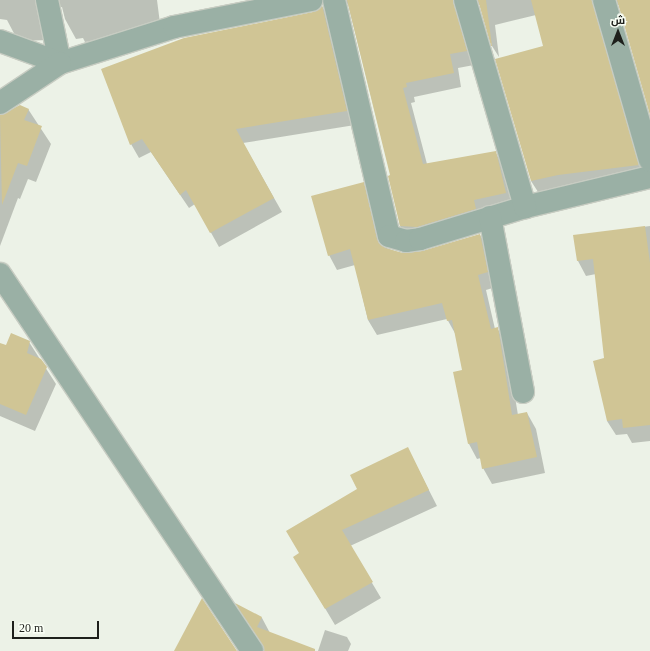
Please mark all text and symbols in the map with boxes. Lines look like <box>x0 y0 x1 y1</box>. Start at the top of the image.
north arrow <box>598 12 638 52</box>
text: ش <box>611 14 625 26</box>
scale bar <box>14 613 101 639</box>
text: 20 m <box>19 621 43 635</box>

